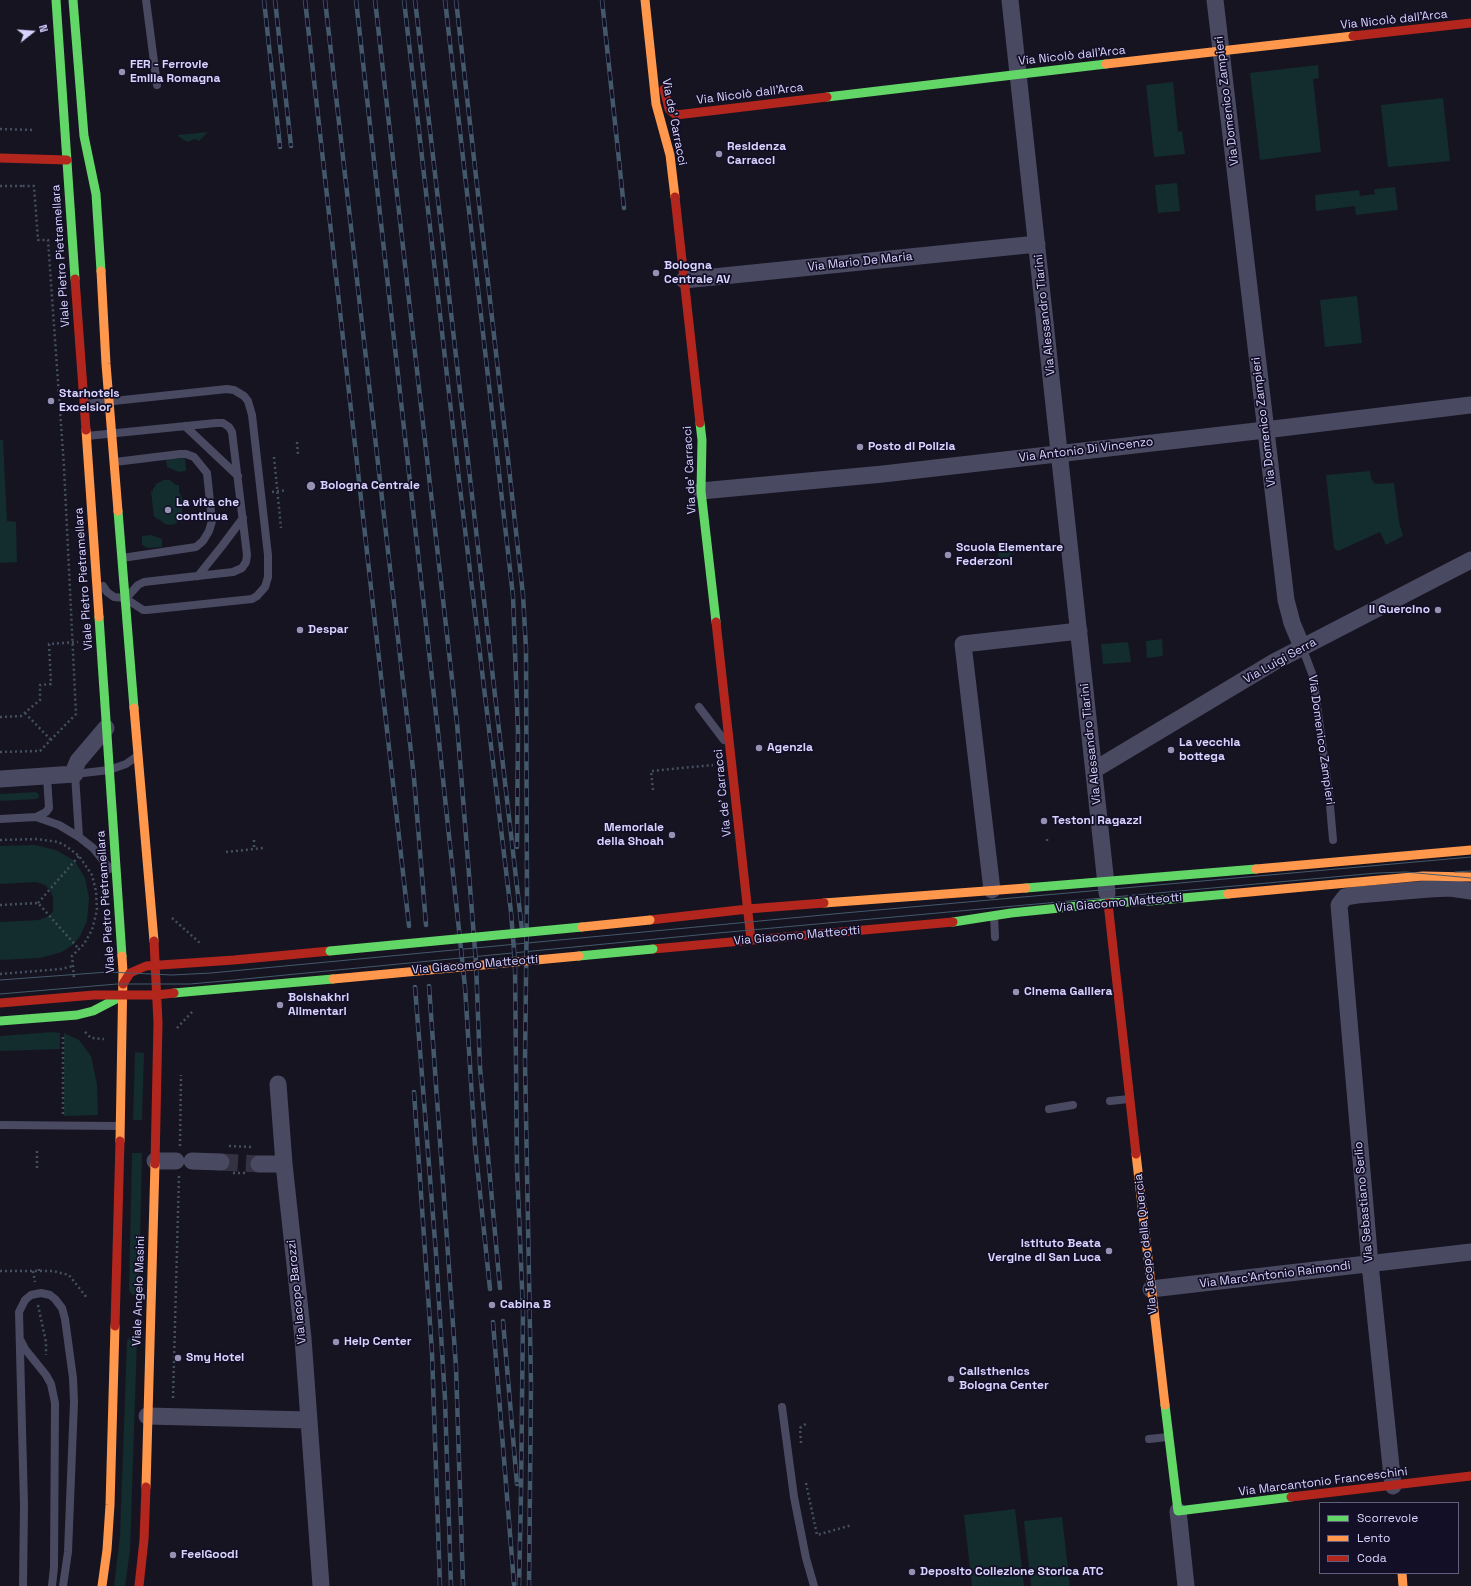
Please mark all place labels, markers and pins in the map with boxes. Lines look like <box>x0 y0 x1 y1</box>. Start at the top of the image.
place label: FER - Ferrovie Emilia Romagna <box>130 58 220 86</box>
marker: FER - Ferrovie Emilia Romagna <box>117 67 127 77</box>
place label: Residenza Carracci <box>727 140 786 168</box>
marker: Residenza Carracci <box>714 149 724 159</box>
place label: Bologna Centrale AV <box>664 259 731 287</box>
marker: Bologna Centrale AV <box>651 268 661 278</box>
place label: Starhotels Excelsior <box>59 387 120 415</box>
marker: Starhotels Excelsior <box>46 396 56 406</box>
place label: Posto di Polizia <box>868 440 955 454</box>
marker: Posto di Polizia <box>855 442 865 452</box>
place label: Bologna Centrale <box>320 479 420 493</box>
marker: Bologna Centrale <box>305 480 317 492</box>
place label: La vita che continua <box>176 496 239 524</box>
marker: La vita che continua <box>163 505 173 515</box>
place label: Scuola Elementare Federzoni <box>956 541 1063 569</box>
marker: Scuola Elementare Federzoni <box>943 550 953 560</box>
place label: Il Guercino <box>1369 603 1430 617</box>
marker: Il Guercino <box>1433 605 1443 615</box>
place label: Despar <box>308 623 349 637</box>
marker: Despar <box>295 625 305 635</box>
place label: La vecchia bottega <box>1179 736 1240 764</box>
place label: Agenzia <box>767 741 813 755</box>
marker: Agenzia <box>754 743 764 753</box>
marker: La vecchia bottega <box>1166 745 1176 755</box>
place label: Testoni Ragazzi <box>1052 814 1142 828</box>
marker: Testoni Ragazzi <box>1039 816 1049 826</box>
place label: Memoriale della Shoah <box>597 821 664 849</box>
marker: Memoriale della Shoah <box>667 830 677 840</box>
place label: Cinema Galliera <box>1024 985 1112 999</box>
marker: Cinema Galliera <box>1011 987 1021 997</box>
place label: Boishakhri Alimentari <box>288 991 349 1019</box>
marker: Boishakhri Alimentari <box>275 1000 285 1010</box>
place label: Istituto Beata Vergine di San Luca <box>988 1237 1101 1265</box>
marker: Istituto Beata Vergine di San Luca <box>1104 1246 1114 1256</box>
place label: Cabina B <box>500 1298 551 1312</box>
marker: Cabina B <box>487 1300 497 1310</box>
place label: Help Center <box>344 1335 411 1349</box>
marker: Help Center <box>331 1337 341 1347</box>
place label: Smy Hotel <box>186 1351 244 1365</box>
marker: Smy Hotel <box>173 1353 183 1363</box>
place label: Calisthenics Bologna Center <box>959 1365 1049 1393</box>
marker: Calisthenics Bologna Center <box>946 1374 956 1384</box>
place label: FeelGood! <box>181 1548 238 1562</box>
marker: FeelGood! <box>168 1550 178 1560</box>
place label: Deposito Collezione Storica ATC <box>920 1565 1104 1579</box>
marker: Deposito Collezione Storica ATC <box>907 1567 917 1577</box>

